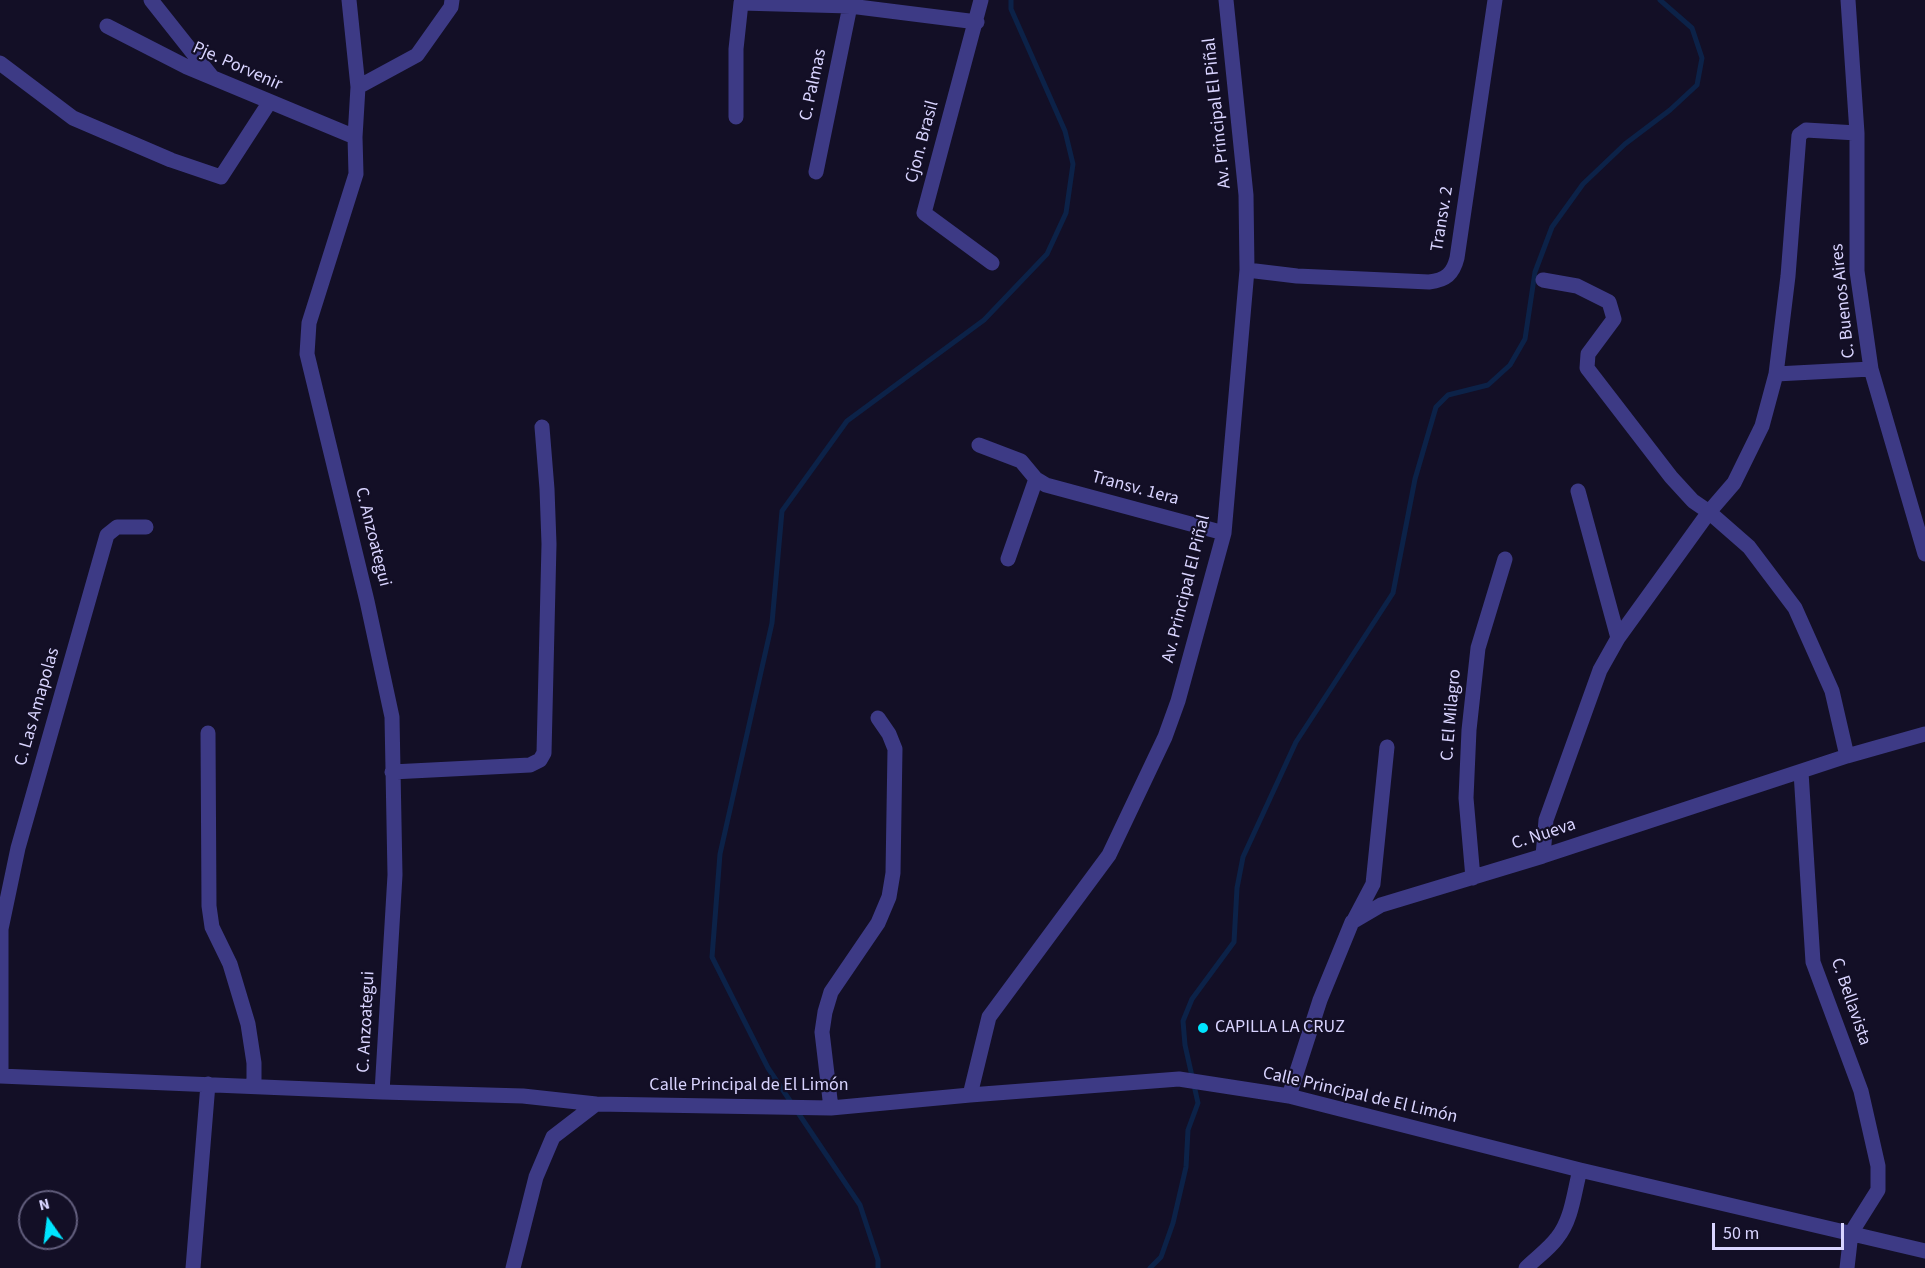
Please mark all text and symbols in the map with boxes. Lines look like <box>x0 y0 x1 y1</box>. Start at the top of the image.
street label: Av. Principal El Piñal <box>1199 36 1237 190</box>
street label: Pje. Porvenir <box>189 38 285 96</box>
street label: C. Palmas <box>796 47 832 123</box>
street label: Cjon. Brasil <box>902 98 944 186</box>
street label: Transv. 2 <box>1427 185 1459 253</box>
street label: C. Buenos Aires <box>1827 243 1861 359</box>
street label: Transv. 1era <box>1089 467 1181 511</box>
street label: C. Anzoategui <box>349 485 395 589</box>
street label: Av. Principal El Piñal <box>1158 513 1216 665</box>
street label: C. Las Amapolas <box>11 645 65 769</box>
street label: C. El Milagro <box>1437 668 1467 762</box>
street label: C. Nueva <box>1509 815 1579 855</box>
street label: C. Bellavista <box>1825 956 1875 1048</box>
street label: C. Anzoategui <box>354 971 380 1073</box>
place label: CAPILLA LA CRUZ <box>1215 1017 1345 1039</box>
marker: CAPILLA LA CRUZ <box>1196 1021 1210 1035</box>
street label: Calle Principal de El Limón <box>1260 1063 1460 1129</box>
street label: Calle Principal de El Limón <box>649 1075 849 1097</box>
north arrow <box>18 1190 78 1250</box>
text: N <box>36 1193 52 1216</box>
scale bar <box>1715 1211 1847 1249</box>
text: 50 m <box>1723 1221 1759 1246</box>

